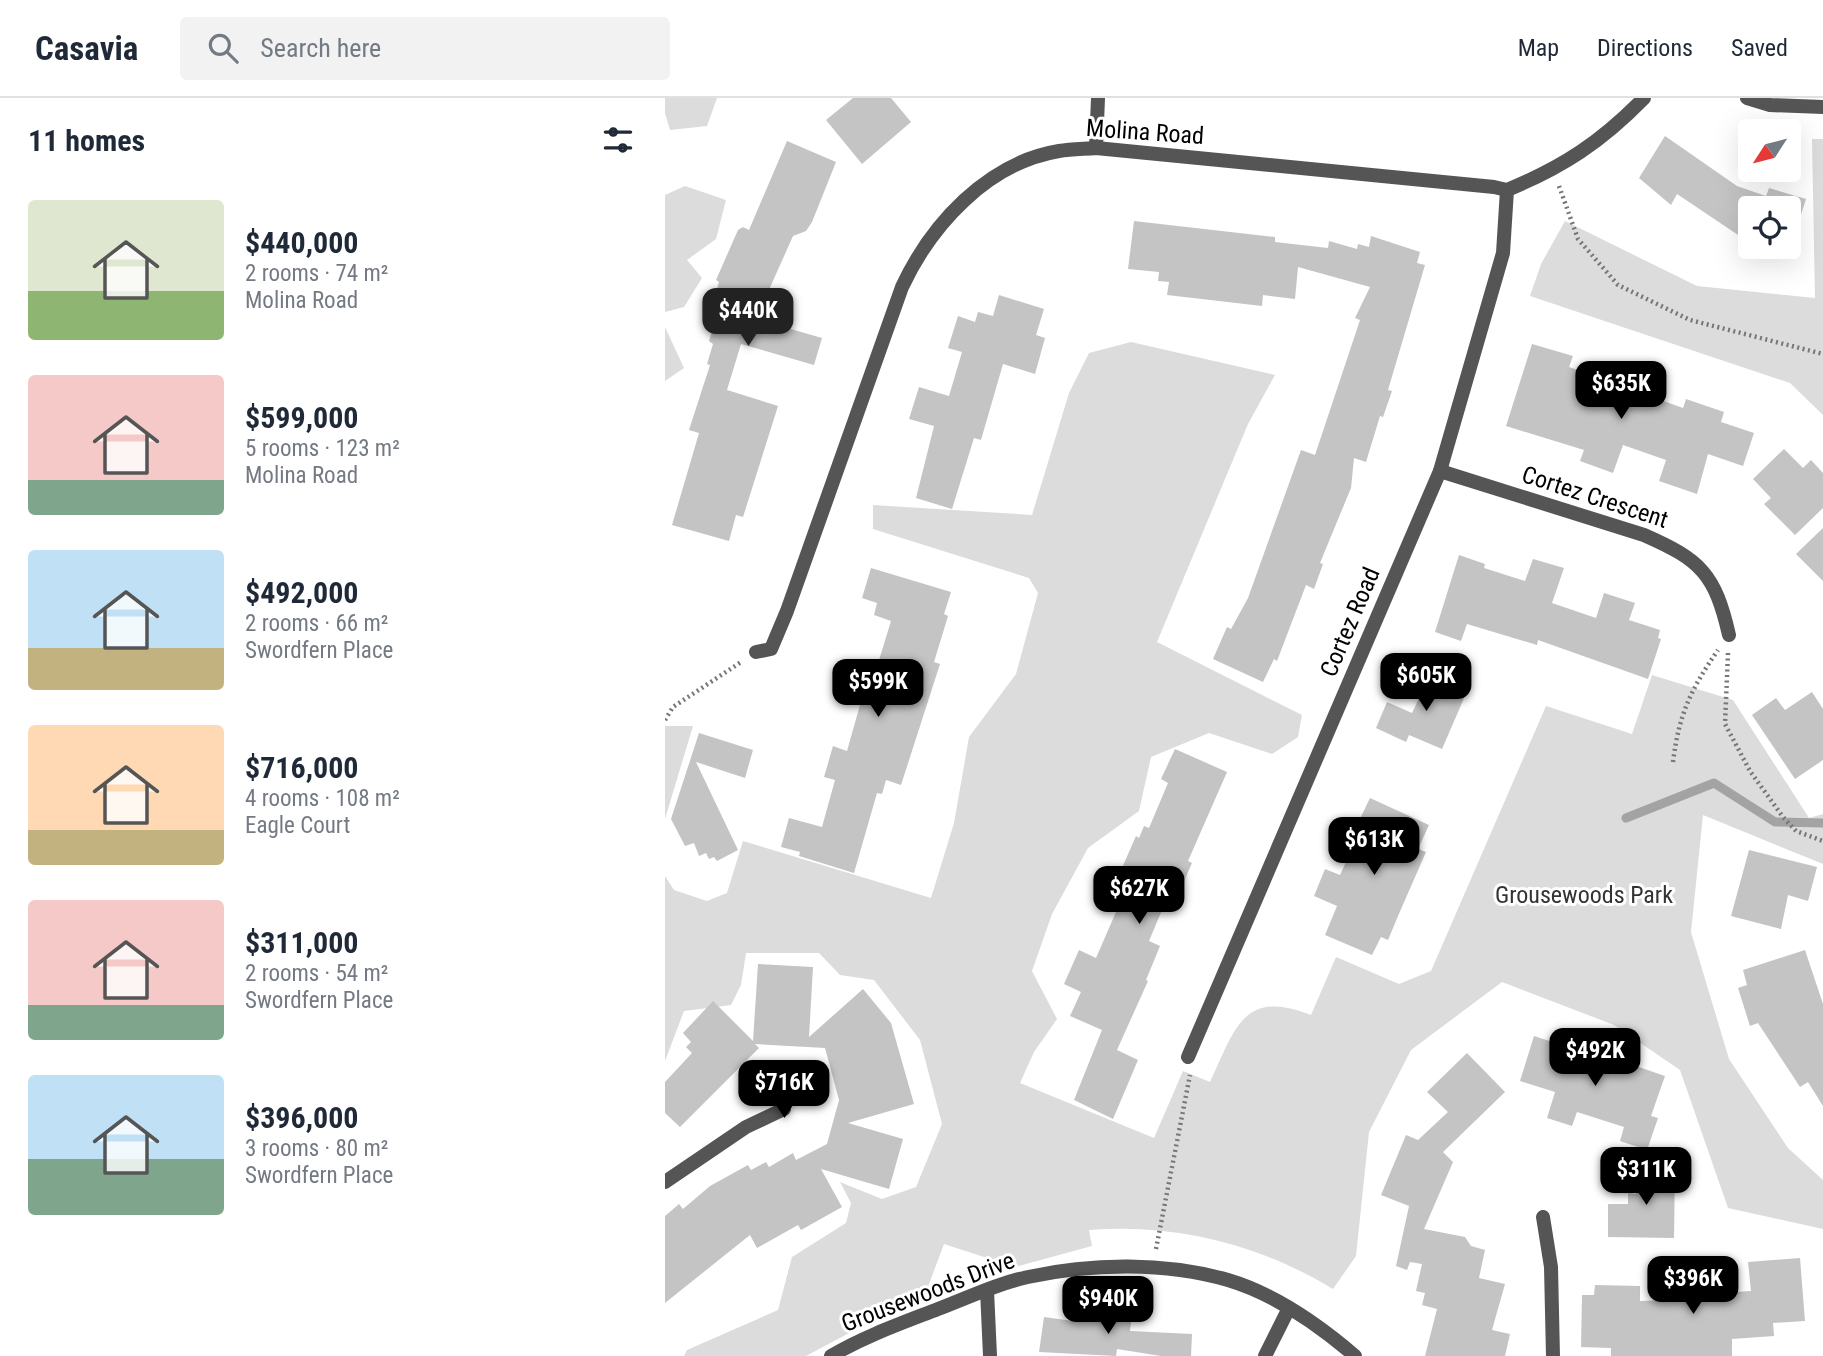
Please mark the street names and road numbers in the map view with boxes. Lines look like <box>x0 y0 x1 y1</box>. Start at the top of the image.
street label: Molina Road <box>1085 114 1205 150</box>
street label: Cortez Crescent <box>1518 460 1672 534</box>
street label: Cortez Road <box>1314 563 1386 681</box>
street label: Grousewoods Drive <box>838 1246 1018 1338</box>

